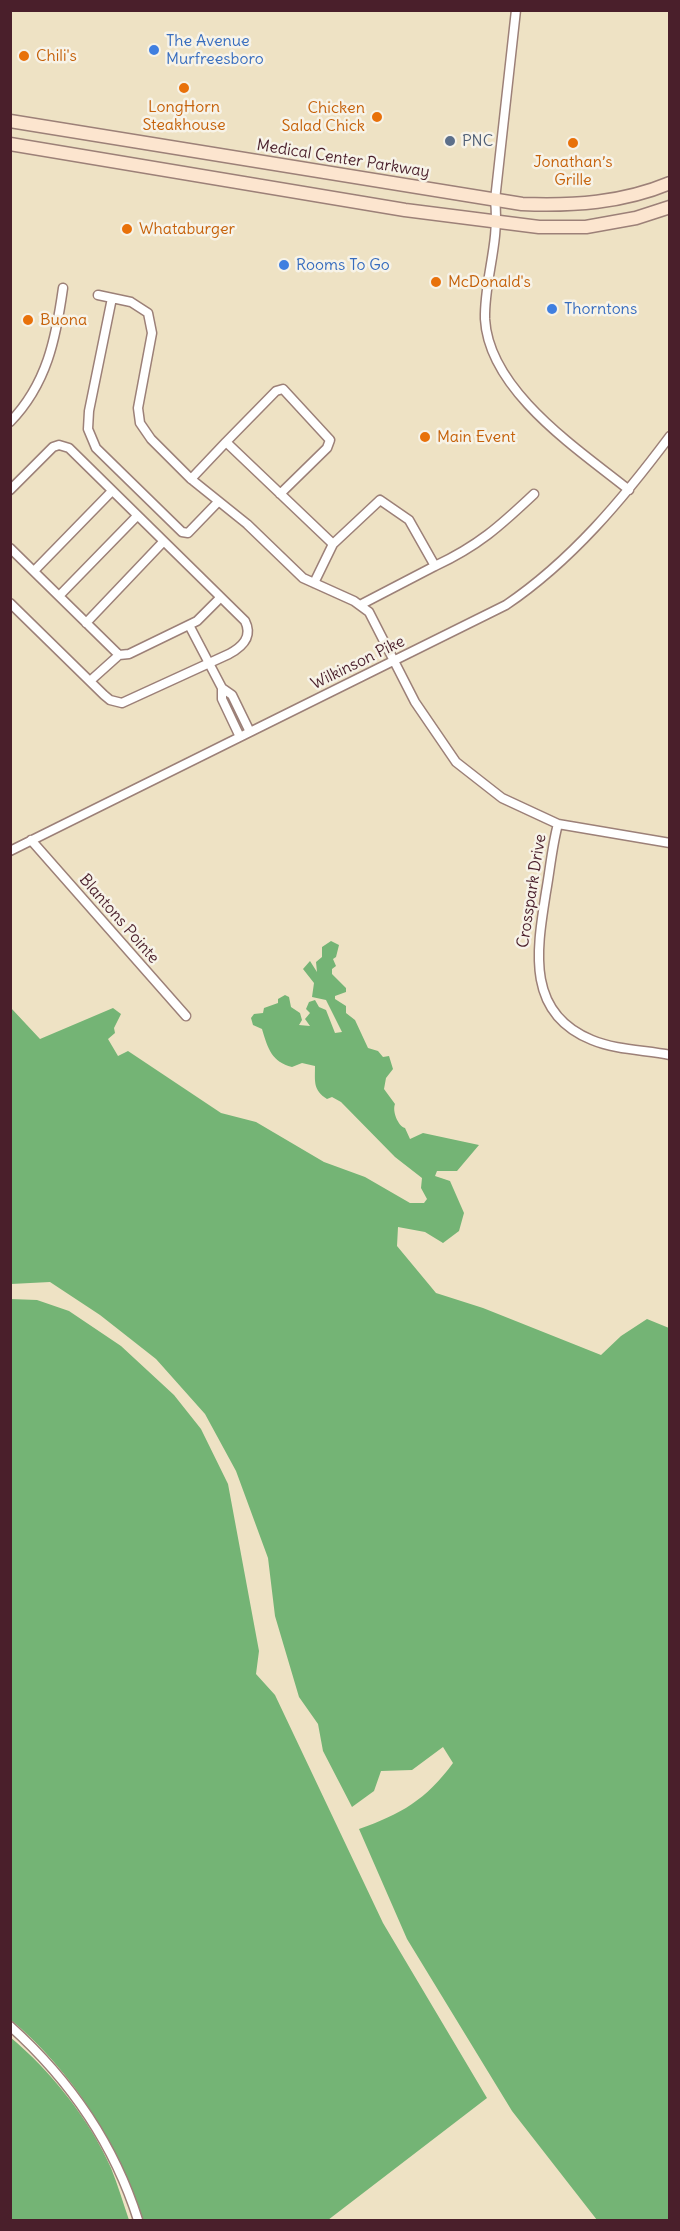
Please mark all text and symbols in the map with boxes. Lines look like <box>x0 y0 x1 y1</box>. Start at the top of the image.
place label: The Avenue Murfreesboro <box>166 31 264 69</box>
marker: The Avenue Murfreesboro <box>147 43 161 57</box>
place label: Chili's <box>36 46 77 66</box>
marker: Chili's <box>17 49 31 63</box>
marker: LongHorn Steakhouse <box>177 81 191 95</box>
place label: LongHorn Steakhouse <box>142 97 226 135</box>
place label: Chicken Salad Chick <box>281 98 365 136</box>
marker: Chicken Salad Chick <box>370 110 384 124</box>
place label: PNC <box>462 131 493 151</box>
marker: PNC <box>443 134 457 148</box>
street label: Medical Center Parkway <box>255 136 431 182</box>
marker: Jonathan’s Grille <box>566 136 580 150</box>
place label: Jonathan’s Grille <box>533 152 613 190</box>
place label: Whataburger <box>139 219 235 239</box>
marker: Whataburger <box>120 222 134 236</box>
place label: Rooms To Go <box>296 255 390 275</box>
marker: Rooms To Go <box>277 258 291 272</box>
place label: McDonald's <box>448 272 531 292</box>
marker: McDonald's <box>429 275 443 289</box>
place label: Thorntons <box>564 299 637 319</box>
marker: Thorntons <box>545 302 559 316</box>
place label: Buona <box>40 310 87 330</box>
marker: Buona <box>21 313 35 327</box>
place label: Main Event <box>437 427 516 447</box>
marker: Main Event <box>418 430 432 444</box>
street label: Wilkinson Pike <box>308 632 408 694</box>
street label: Crosspark Drive <box>514 833 550 949</box>
street label: Blantons Pointe <box>75 870 163 968</box>

